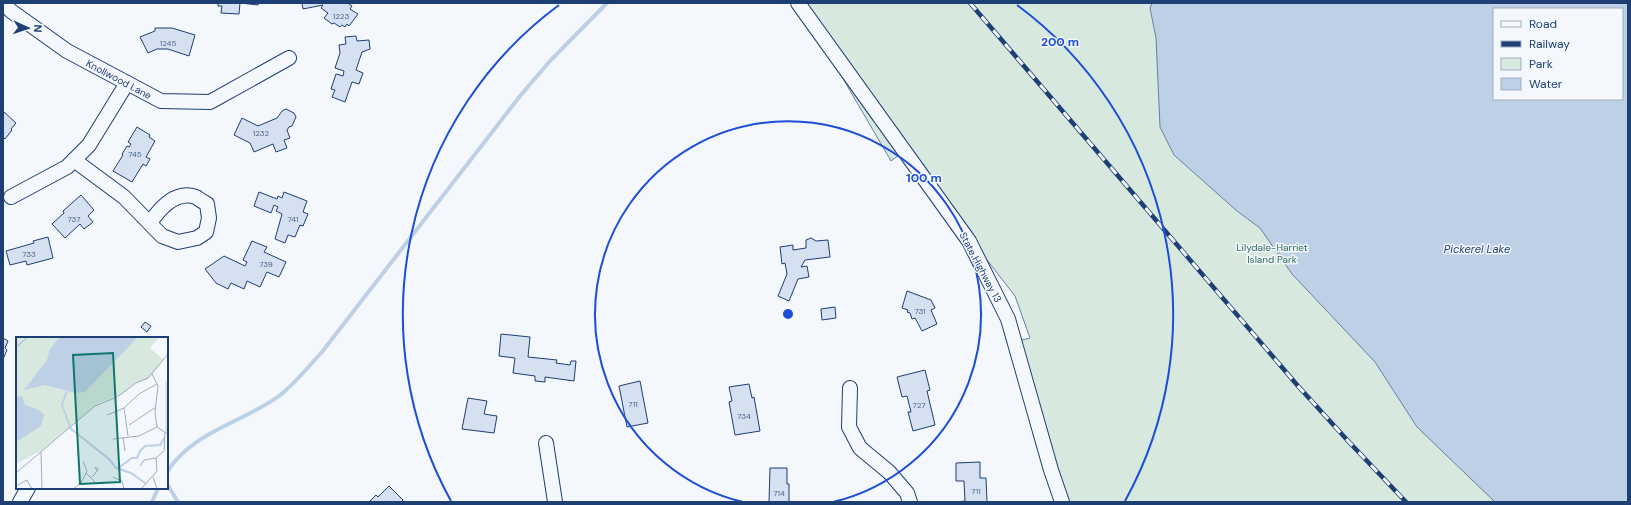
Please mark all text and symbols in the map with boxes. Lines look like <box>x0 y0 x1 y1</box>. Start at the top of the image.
north arrow <box>8 8 48 48</box>
legend <box>1493 8 1623 100</box>
house number: 1223 <box>333 11 349 21</box>
text: Road <box>1529 16 1557 32</box>
text: N <box>31 24 45 33</box>
text: 200 m <box>1041 34 1079 50</box>
text: Railway <box>1529 36 1570 52</box>
house number: 1245 <box>160 38 176 48</box>
text: Park <box>1529 56 1553 72</box>
street label: Knollwood Lane <box>84 57 154 102</box>
text: Water <box>1529 76 1563 92</box>
house number: 1232 <box>253 128 270 138</box>
house number: 745 <box>128 149 142 159</box>
text: 100 m <box>906 170 942 186</box>
house number: 737 <box>68 214 80 224</box>
house number: 741 <box>287 214 299 224</box>
street label: State Highway 13 <box>957 230 1005 305</box>
park label: Lilydale-Harriet Island Park <box>1236 241 1308 266</box>
water label: Pickerel Lake <box>1444 242 1510 256</box>
house number: 733 <box>22 249 36 259</box>
house number: 739 <box>259 259 273 269</box>
house number: 731 <box>914 306 926 316</box>
centre of rings <box>781 307 795 321</box>
inset map <box>16 337 168 489</box>
house number: 711 <box>628 399 638 409</box>
house number: 727 <box>913 400 925 410</box>
house number: 734 <box>737 411 751 421</box>
house number: 711 <box>971 486 981 496</box>
house number: 714 <box>773 488 785 498</box>

